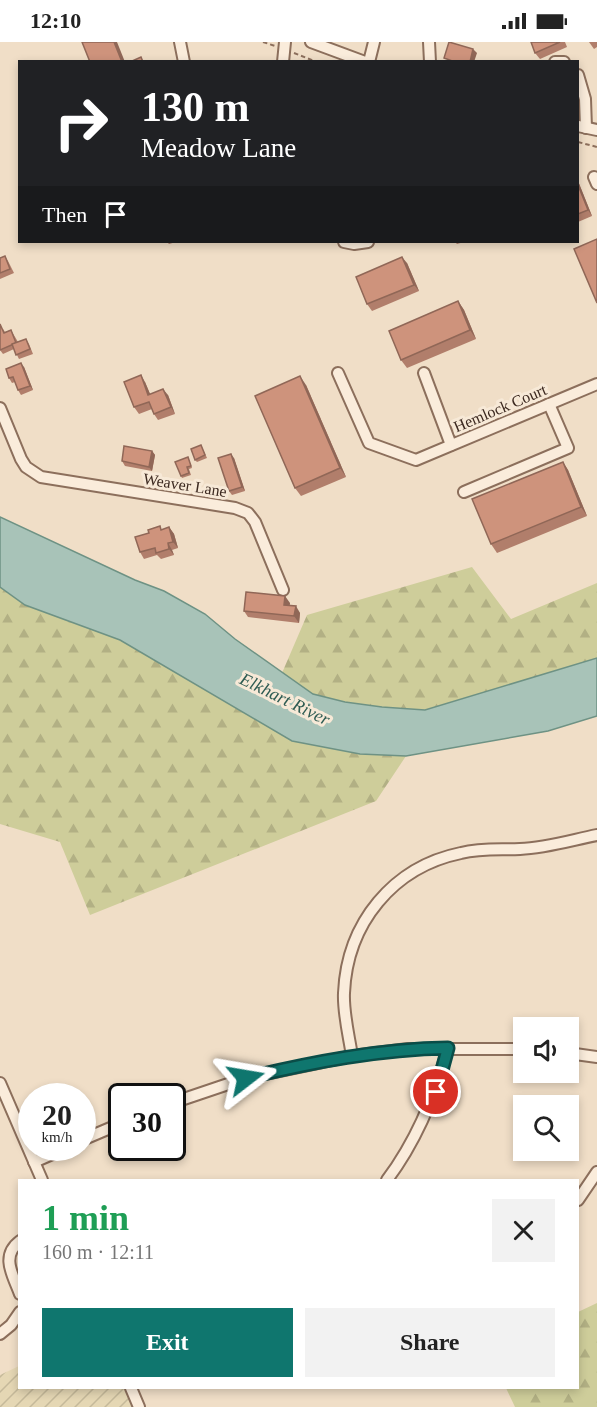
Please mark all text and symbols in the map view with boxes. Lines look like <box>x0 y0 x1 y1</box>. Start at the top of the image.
text: 12:10 <box>30 8 81 33</box>
icon: right <box>42 84 120 162</box>
text: 130 m <box>141 84 250 130</box>
text: Meadow Lane <box>141 133 296 163</box>
icon: arrive <box>99 198 132 231</box>
text: Then <box>42 202 87 227</box>
street label: Hemlock Court <box>451 381 549 435</box>
street label: Weaver Lane <box>142 470 228 500</box>
water label: Elkhart River <box>236 668 334 730</box>
map controls <box>513 1017 579 1161</box>
button: sound <box>513 1017 579 1083</box>
position arrow <box>214 1046 278 1110</box>
pin <box>410 1066 461 1117</box>
icon: arrive <box>419 1075 452 1108</box>
speed limit sign: 30 <box>108 1083 186 1161</box>
button: search <box>513 1095 579 1161</box>
text: 20 <box>42 1098 72 1131</box>
text: km/h <box>42 1129 72 1145</box>
text: 1 min <box>42 1198 129 1238</box>
button: close <box>492 1199 555 1262</box>
text: 160 m · 12:11 <box>42 1241 154 1263</box>
button: Exit <box>42 1308 293 1377</box>
button: Share <box>305 1308 555 1377</box>

